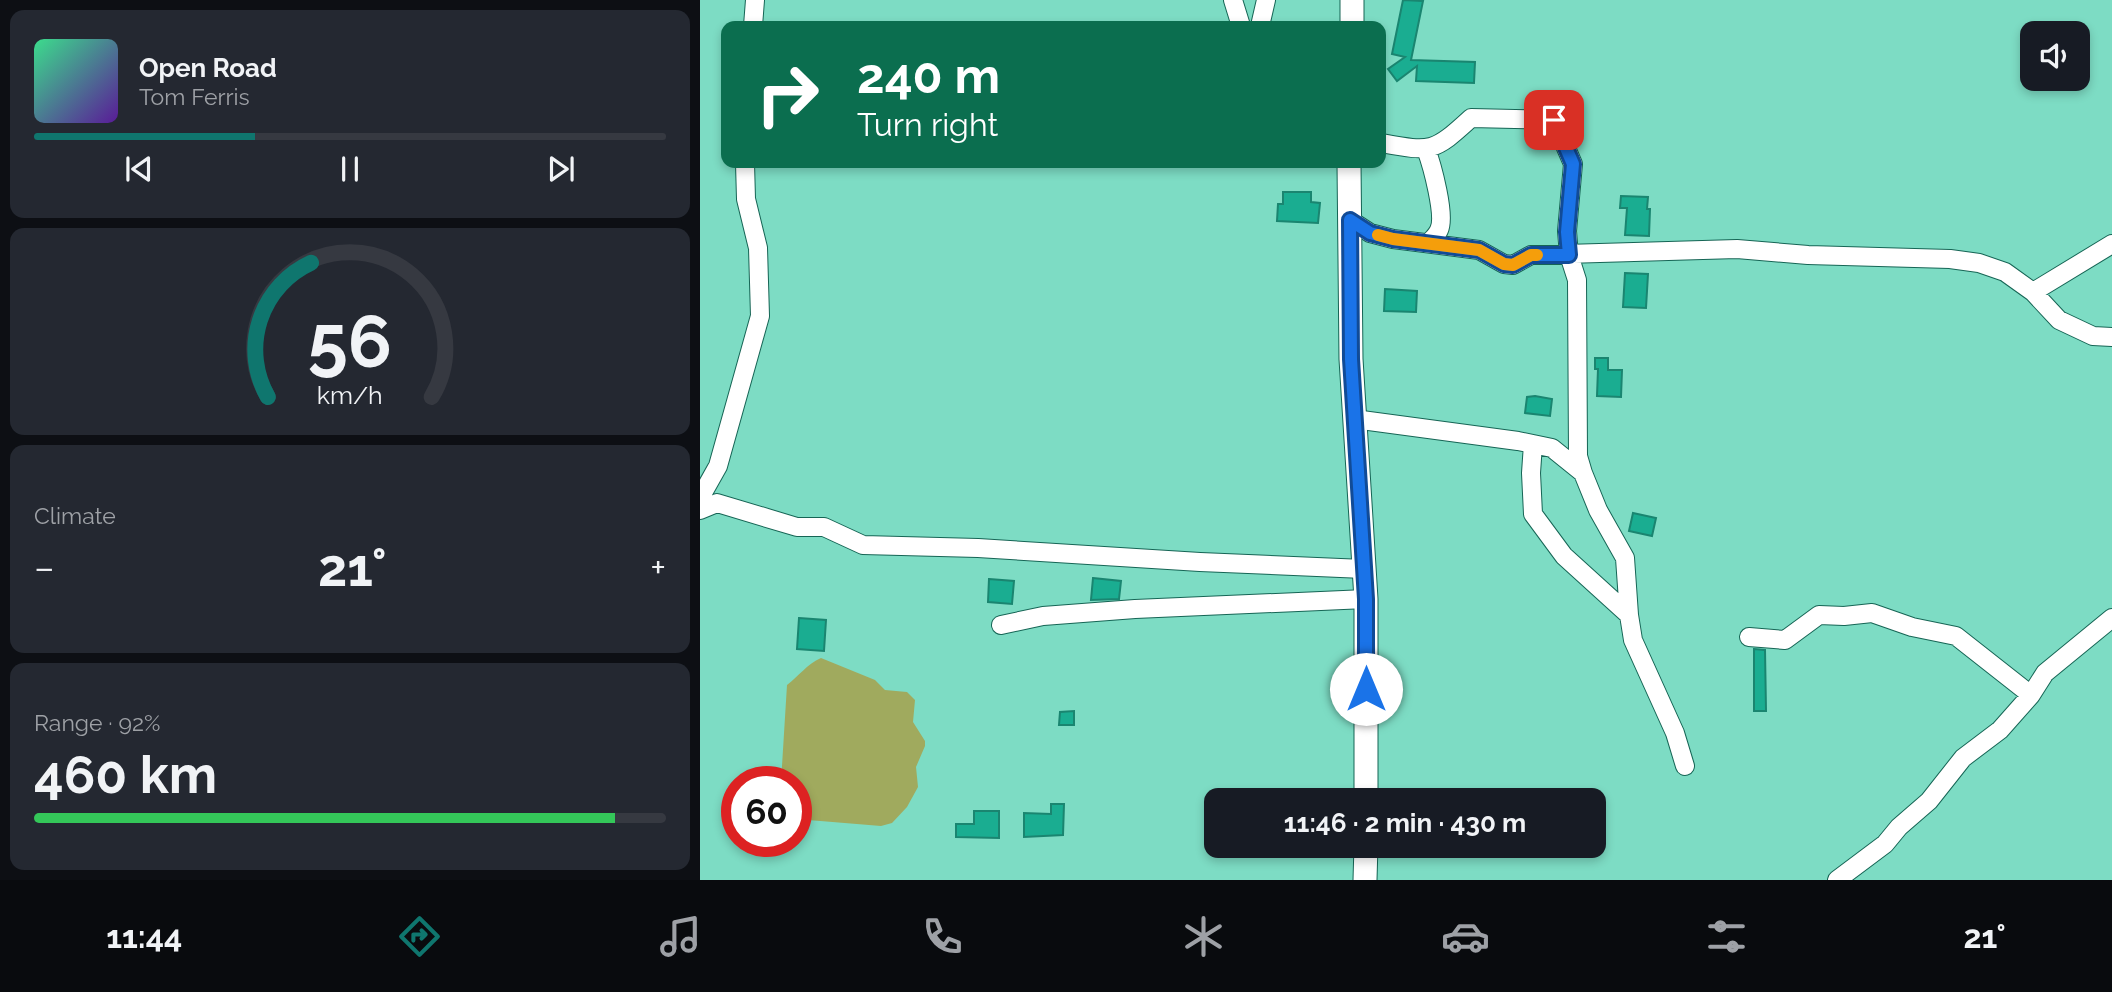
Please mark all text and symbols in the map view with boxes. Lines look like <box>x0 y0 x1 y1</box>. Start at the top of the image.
map controls <box>2020 21 2090 91</box>
button: sound <box>2020 21 2090 91</box>
text: 240 m <box>857 47 1000 104</box>
icon: right <box>742 49 833 140</box>
text: Open Road <box>139 53 277 83</box>
text: Tom Ferris <box>139 83 250 110</box>
pin <box>1524 90 1584 150</box>
icon: arrive <box>1535 101 1573 139</box>
text: Turn right <box>857 106 998 143</box>
icon: previous <box>120 150 158 188</box>
icon: pause <box>331 150 369 188</box>
icon: next <box>542 150 580 188</box>
text: 56 <box>308 300 392 385</box>
text: km/h <box>317 380 383 410</box>
text: Climate <box>34 502 116 529</box>
text: 21° <box>318 537 387 598</box>
text: − <box>34 545 54 590</box>
text: + <box>650 545 666 590</box>
position arrow <box>1329 652 1403 726</box>
text: Range · 92% <box>34 709 160 736</box>
text: 460 km <box>34 744 217 805</box>
speed limit sign: 60 <box>721 766 812 857</box>
text: 11:46 · 2 min · 430 m <box>1284 808 1526 838</box>
icon: directions <box>395 912 444 961</box>
icon: music <box>656 912 705 961</box>
icon: phone <box>918 912 967 961</box>
icon: climate <box>1179 912 1228 961</box>
icon: car <box>1441 912 1490 961</box>
icon: filters <box>1702 912 1751 961</box>
text: 11:44 <box>106 918 182 955</box>
text: 21° <box>1963 918 2006 955</box>

